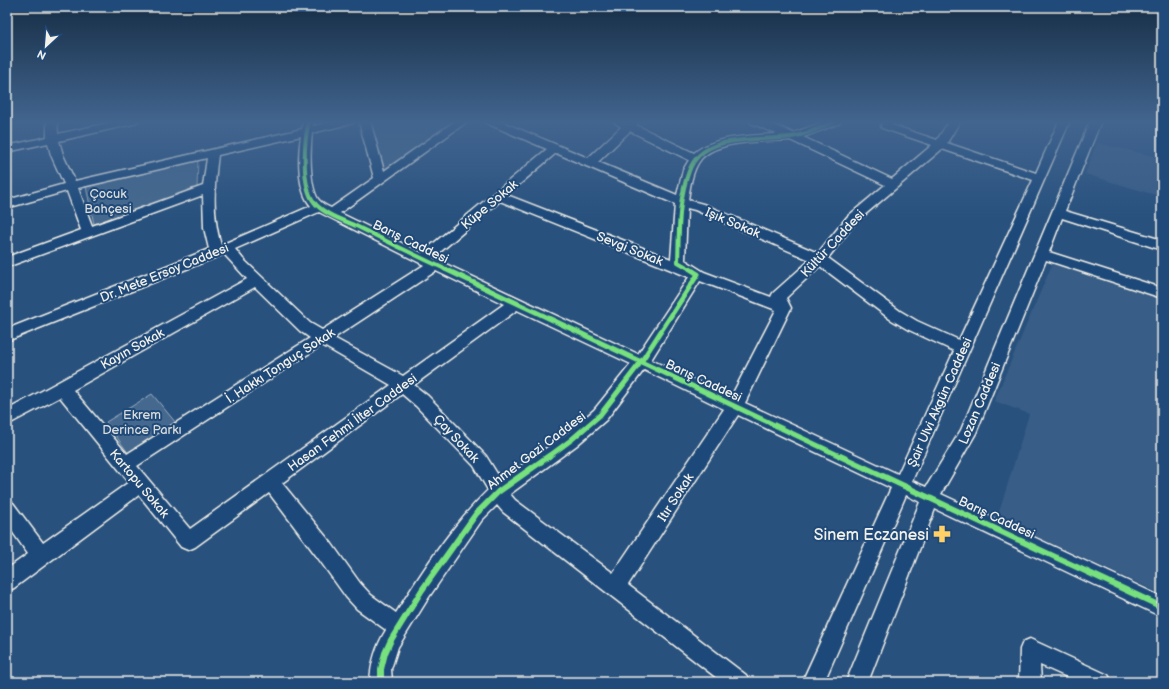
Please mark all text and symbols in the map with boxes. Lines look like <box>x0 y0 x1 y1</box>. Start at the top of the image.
north arrow <box>26 26 66 66</box>
text: N <box>35 47 48 62</box>
street label: Küpe Sokak <box>458 176 522 233</box>
park label: Çocuk Bahçesi <box>84 186 132 217</box>
street label: Işık Sokak <box>703 204 763 242</box>
street label: Kültür Caddesi <box>797 207 868 281</box>
street label: Barış Caddesi <box>370 217 451 267</box>
street label: Sevgi Sokak <box>594 228 666 270</box>
street label: Dr. Mete Ersoy Caddesi <box>98 240 231 306</box>
street label: İ. Hakkı Tonguç Sokak <box>223 324 339 407</box>
street label: Kayın Sokak <box>98 325 168 373</box>
street label: Şair Ulvi Akgün Caddesi <box>904 335 976 470</box>
street label: Barış Caddesi <box>663 356 744 406</box>
street label: Lozan Caddesi <box>955 360 1004 447</box>
street label: Hasan Fehmi İlter Caddesi <box>285 371 420 475</box>
park label: Ekrem Derince Parkı <box>102 407 182 438</box>
street label: Ahmet Gazi Caddesi <box>484 408 589 493</box>
street label: Çay Sokak <box>430 411 483 467</box>
street label: Kartopu Sokak <box>106 446 173 522</box>
street label: Itır Sokak <box>654 470 698 525</box>
street label: Barış Caddesi <box>956 493 1037 543</box>
pharmacy icon: Sinem Eczanesi <box>932 524 952 544</box>
place label: Sinem Eczanesi <box>814 526 929 545</box>

